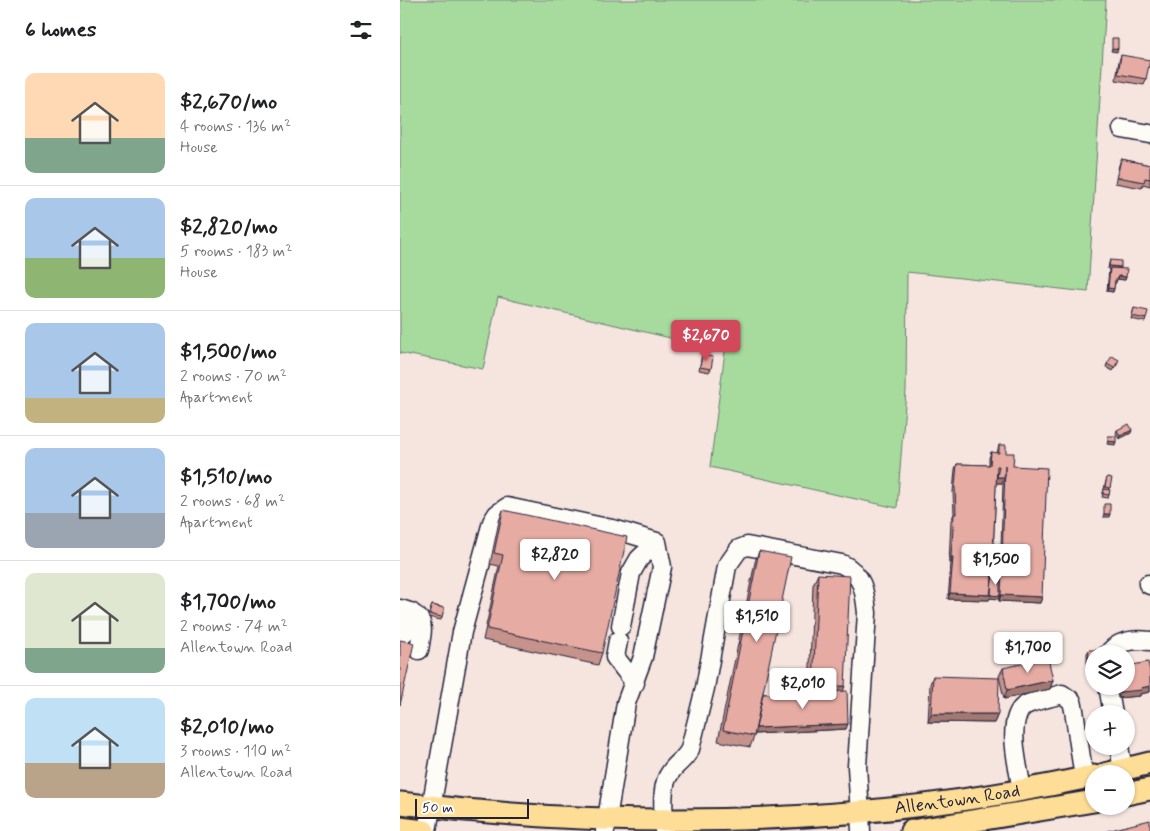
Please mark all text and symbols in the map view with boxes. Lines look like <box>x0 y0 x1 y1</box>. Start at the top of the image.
text: 6 homes <box>25 16 96 44</box>
icon: filters <box>347 16 375 44</box>
text: $2,670/mo <box>180 88 277 116</box>
icon: home <box>65 93 125 153</box>
text: 4 rooms · 136 m² <box>180 116 291 137</box>
text: House <box>180 137 218 158</box>
text: $2,820/mo <box>180 213 278 241</box>
icon: home <box>65 218 125 278</box>
text: 5 rooms · 183 m² <box>180 241 292 262</box>
text: House <box>180 262 218 283</box>
pin: $2,670 <box>665 320 747 362</box>
text: $2,670 <box>682 325 730 346</box>
text: $1,500/mo <box>180 338 277 366</box>
icon: home <box>65 343 125 403</box>
text: 2 rooms · 70 m² <box>180 366 287 387</box>
text: Apartment <box>180 387 253 408</box>
text: $1,510/mo <box>180 463 272 491</box>
icon: home <box>65 468 125 528</box>
text: 2 rooms · 68 m² <box>180 491 285 512</box>
text: Apartment <box>180 512 253 533</box>
pin: $2,820 <box>514 538 596 581</box>
text: $2,820 <box>531 544 579 565</box>
pin: $1,500 <box>955 544 1037 586</box>
text: $1,500 <box>972 549 1020 570</box>
text: $1,700/mo <box>180 588 276 616</box>
icon: home <box>65 593 125 653</box>
pin: $1,510 <box>716 600 798 643</box>
text: $1,510 <box>735 606 779 627</box>
text: 2 rooms · 74 m² <box>180 616 288 637</box>
pin: $1,700 <box>987 632 1069 674</box>
text: Allentown Road <box>180 637 292 658</box>
text: $1,700 <box>1005 637 1051 658</box>
map controls <box>1085 645 1135 815</box>
button: layers <box>1085 645 1135 695</box>
pin: $2,010 <box>762 668 844 710</box>
text: $2,010 <box>780 673 826 694</box>
button: + <box>1085 705 1135 755</box>
text: $2,010/mo <box>180 713 274 741</box>
icon: home <box>65 718 125 778</box>
text: 3 rooms · 110 m² <box>180 741 291 762</box>
text: Allentown Road <box>180 762 292 783</box>
button: − <box>1085 765 1135 815</box>
street label: Allentown Road <box>893 779 1022 820</box>
scale bar <box>415 796 529 819</box>
text: 50 m <box>422 799 453 817</box>

